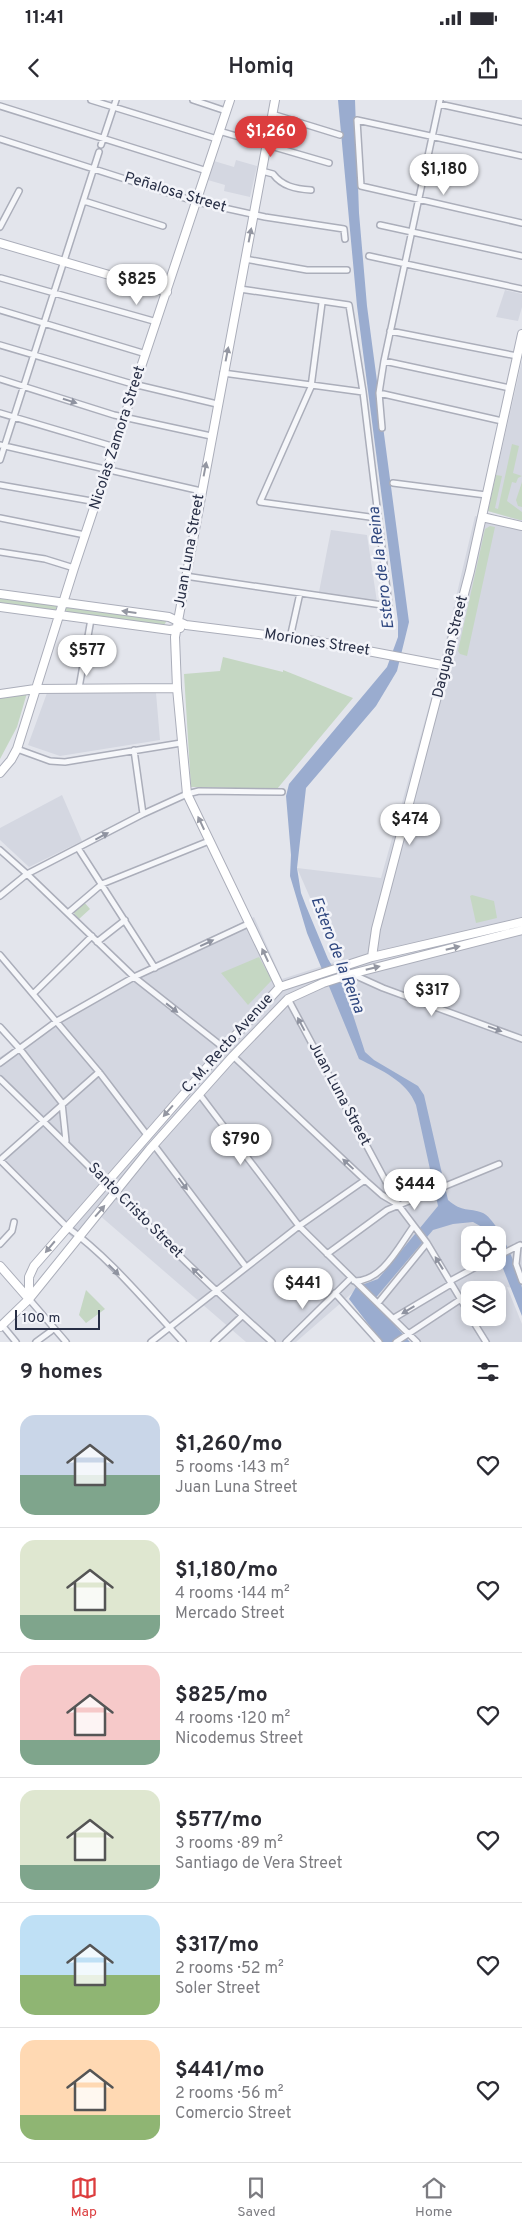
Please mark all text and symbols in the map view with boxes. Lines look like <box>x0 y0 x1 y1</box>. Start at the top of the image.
text: 11:41 <box>25 6 65 30</box>
icon: back <box>20 54 48 82</box>
text: Homiq <box>228 54 294 81</box>
icon: share <box>474 54 502 82</box>
pin: $1,260 <box>230 115 312 158</box>
text: $1,260 <box>246 122 296 142</box>
pin: $1,180 <box>403 154 485 196</box>
text: $1,180 <box>421 160 467 180</box>
street label: Peñalosa Street <box>122 168 228 218</box>
one-way arrow <box>246 227 254 243</box>
pin: $825 <box>107 264 167 306</box>
text: $825 <box>118 270 156 290</box>
one-way arrow <box>223 346 231 361</box>
street label: Nicolas Zamora Street <box>86 364 150 512</box>
one-way arrow <box>62 397 77 405</box>
one-way arrow <box>201 461 209 477</box>
street label: Juan Luna Street <box>171 493 209 609</box>
water label: Estero de la Reina <box>364 505 399 630</box>
street label: Dagupan Street <box>429 594 473 700</box>
one-way arrow <box>121 608 137 616</box>
street label: Moriones Street <box>263 625 371 661</box>
pin: $577 <box>57 634 117 677</box>
text: $577 <box>69 641 105 661</box>
pin: $474 <box>380 804 440 846</box>
text: $474 <box>391 810 429 830</box>
one-way arrow <box>196 816 204 830</box>
one-way arrow <box>95 832 109 840</box>
water label: Estero de la Reina <box>306 894 369 1017</box>
one-way arrow <box>200 939 214 947</box>
one-way arrow <box>445 944 460 952</box>
one-way arrow <box>261 948 269 962</box>
one-way arrow <box>365 964 380 972</box>
pin: $317 <box>402 974 462 1017</box>
text: $317 <box>415 981 449 1001</box>
street label: C. M. Recto Avenue <box>178 990 278 1098</box>
one-way arrow <box>166 1002 179 1013</box>
one-way arrow <box>297 1017 305 1031</box>
one-way arrow <box>488 1025 503 1033</box>
street label: Juan Luna Street <box>304 1039 374 1149</box>
one-way arrow <box>163 1104 174 1117</box>
pin: $790 <box>211 1124 271 1166</box>
text: $790 <box>222 1130 260 1150</box>
one-way arrow <box>343 1158 355 1170</box>
street label: Santo Cristo Street <box>83 1159 187 1263</box>
pin: $444 <box>385 1168 445 1211</box>
text: $444 <box>395 1175 435 1195</box>
one-way arrow <box>178 1177 189 1190</box>
one-way arrow <box>94 1205 105 1218</box>
map controls <box>461 1226 506 1326</box>
button: locate <box>461 1226 506 1271</box>
one-way arrow <box>45 1240 56 1253</box>
one-way arrow <box>434 1257 443 1270</box>
one-way arrow <box>107 1264 119 1276</box>
one-way arrow <box>191 1268 203 1280</box>
pin: $441 <box>273 1268 333 1310</box>
text: $441 <box>285 1274 321 1294</box>
button: layers <box>461 1281 506 1326</box>
one-way arrow <box>401 1305 414 1314</box>
scale bar <box>15 1307 100 1330</box>
text: 100 m <box>22 1310 60 1327</box>
icon: filters <box>474 1358 502 1386</box>
text: 9 homes <box>20 1359 103 1386</box>
text: $1,260/mo <box>175 1431 282 1458</box>
icon: home <box>60 1435 120 1495</box>
icon: heart <box>474 1451 502 1479</box>
text: 5 rooms · 143 m² <box>175 1458 289 1478</box>
text: Juan Luna Street <box>175 1478 298 1498</box>
text: $1,180/mo <box>175 1557 278 1584</box>
icon: home <box>60 1560 120 1620</box>
icon: heart <box>474 1576 502 1604</box>
text: 4 rooms · 144 m² <box>175 1584 290 1604</box>
text: Mercado Street <box>175 1604 285 1624</box>
text: $825/mo <box>175 1682 268 1709</box>
icon: home <box>60 1685 120 1745</box>
icon: heart <box>474 1701 502 1729</box>
text: 4 rooms · 120 m² <box>175 1709 290 1729</box>
text: Nicodemus Street <box>175 1729 303 1749</box>
text: $577/mo <box>175 1807 262 1834</box>
icon: home <box>60 1810 120 1870</box>
icon: heart <box>474 1826 502 1854</box>
text: 3 rooms · 89 m² <box>175 1834 283 1854</box>
text: Santiago de Vera Street <box>175 1854 343 1874</box>
text: $317/mo <box>175 1932 259 1959</box>
icon: home <box>60 1935 120 1995</box>
icon: heart <box>474 1951 502 1979</box>
text: 2 rooms · 52 m² <box>175 1959 284 1979</box>
text: Soler Street <box>175 1979 260 1999</box>
text: $441/mo <box>175 2057 264 2084</box>
icon: home <box>60 2060 120 2120</box>
icon: heart <box>474 2076 502 2104</box>
text: 2 rooms · 56 m² <box>175 2084 284 2104</box>
text: Comercio Street <box>175 2104 291 2124</box>
tab: Map <box>70 2174 98 2221</box>
tab: Saved <box>237 2174 276 2221</box>
tab: Home <box>415 2174 452 2221</box>

